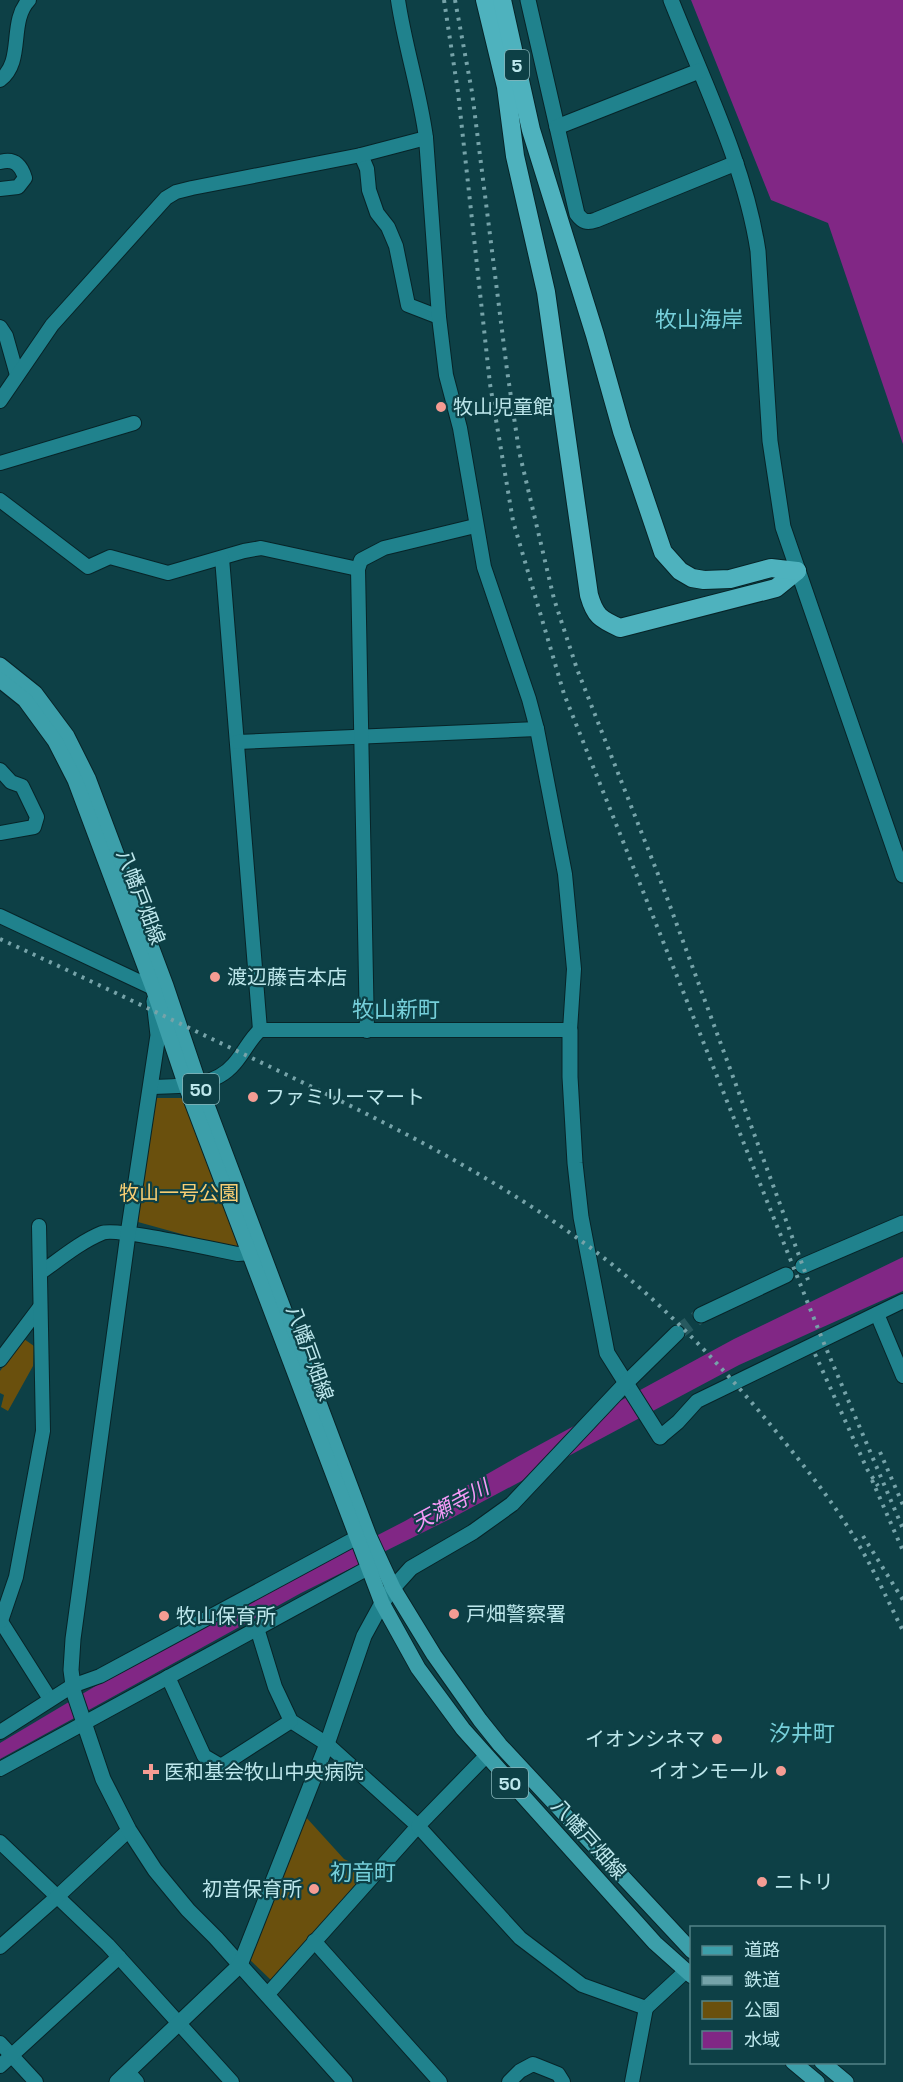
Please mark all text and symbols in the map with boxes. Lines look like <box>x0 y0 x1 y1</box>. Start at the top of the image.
road number: 5 <box>505 50 529 80</box>
district label: 牧山海岸 <box>655 305 743 333</box>
place label: 牧山児童館 <box>453 394 553 420</box>
marker: 牧山児童館 <box>434 400 448 414</box>
street label: 八幡戸畑線 <box>111 846 171 948</box>
place label: 渡辺藤吉本店 <box>227 964 347 990</box>
marker: 渡辺藤吉本店 <box>208 970 222 984</box>
district label: 牧山新町 <box>352 995 440 1023</box>
road number: 50 <box>183 1074 219 1104</box>
place label: ファミリーマート <box>265 1084 425 1110</box>
marker: ファミリーマート <box>246 1090 260 1104</box>
park label: 牧山一号公園 <box>119 1180 239 1206</box>
street label: 八幡戸畑線 <box>281 1302 339 1404</box>
water label: 天瀬寺川 <box>407 1472 495 1537</box>
place label: 戸畑警察署 <box>466 1601 566 1627</box>
place label: 牧山保育所 <box>176 1603 276 1629</box>
marker: 戸畑警察署 <box>447 1607 461 1621</box>
marker: 牧山保育所 <box>157 1609 171 1623</box>
district label: 汐井町 <box>769 1719 835 1747</box>
place label: イオンシネマ <box>585 1726 705 1752</box>
marker: イオンシネマ <box>710 1732 724 1746</box>
place label: イオンモール <box>649 1758 769 1784</box>
place label: 医和基会牧山中央病院 <box>164 1759 364 1785</box>
marker: 医和基会牧山中央病院 <box>142 1763 160 1781</box>
marker: イオンモール <box>774 1764 788 1778</box>
road number: 50 <box>492 1768 528 1798</box>
street label: 八幡戸畑線 <box>546 1793 632 1885</box>
district label: 初音町 <box>330 1858 396 1886</box>
place label: ニトリ <box>774 1869 834 1895</box>
marker: ニトリ <box>755 1875 769 1889</box>
place label: 初音保育所 <box>202 1876 302 1902</box>
marker: 初音保育所 <box>307 1882 321 1896</box>
legend <box>690 1926 885 2064</box>
text: 道路 <box>744 1938 780 1961</box>
text: 鉄道 <box>744 1968 780 1991</box>
text: 公園 <box>744 1998 780 2021</box>
text: 水域 <box>744 2028 780 2051</box>

